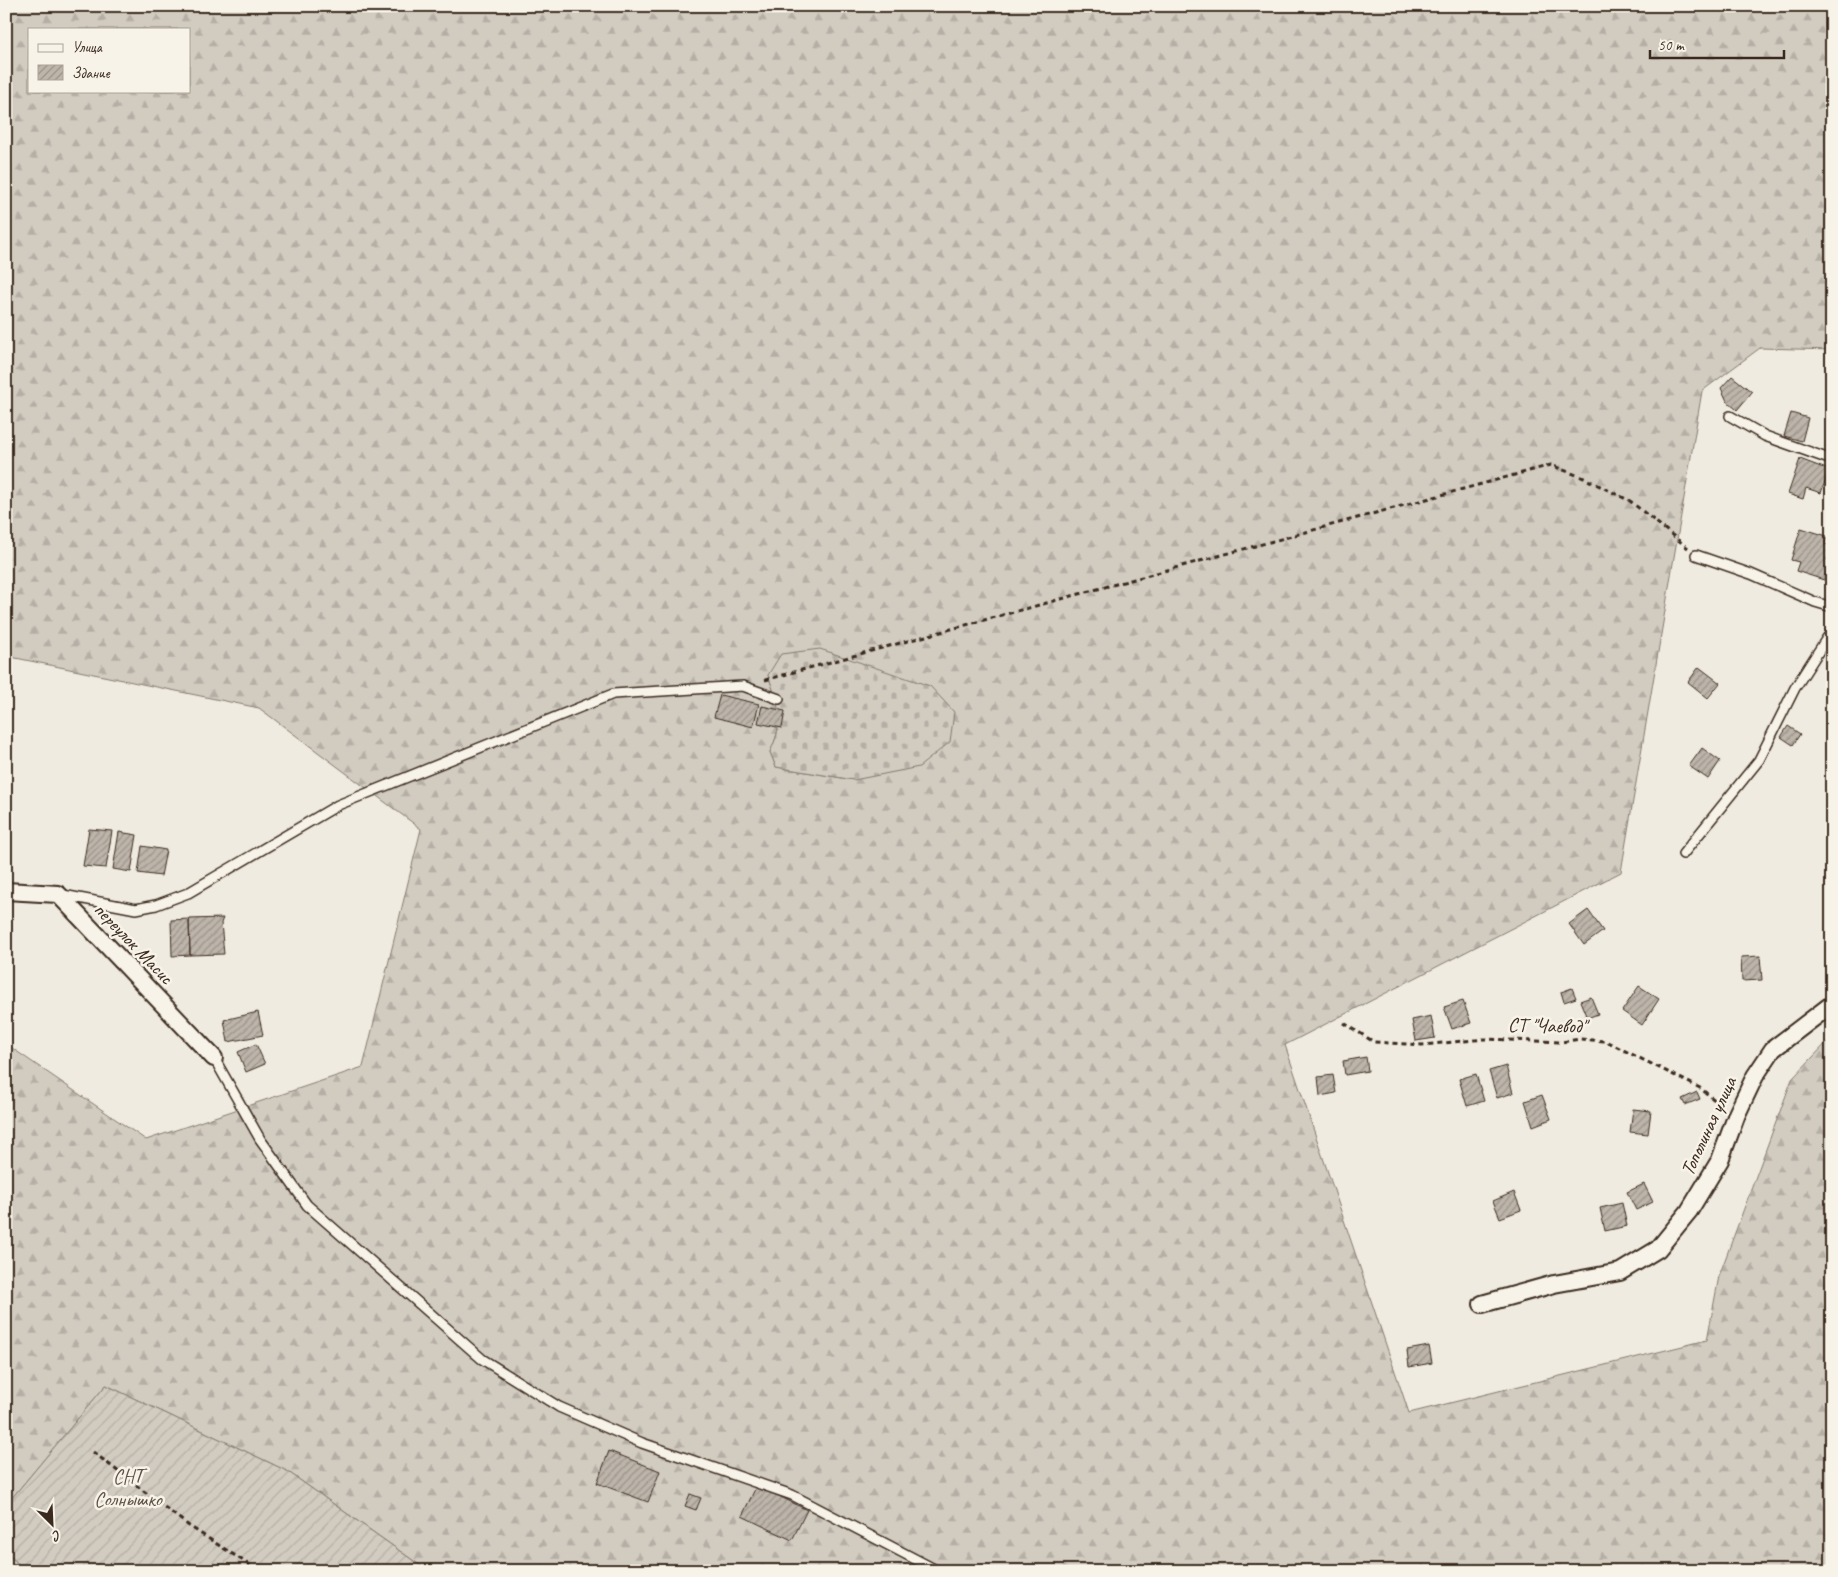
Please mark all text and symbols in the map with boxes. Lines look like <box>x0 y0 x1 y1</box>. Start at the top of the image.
legend <box>28 28 190 92</box>
scale bar <box>1650 28 1784 60</box>
text: 50 m <box>1658 36 1685 55</box>
text: Улица <box>72 38 103 57</box>
text: Здание <box>72 64 111 83</box>
street label: переулок Масис <box>88 897 179 990</box>
street label: СТ "Чаевод" <box>1508 1012 1591 1039</box>
street label: Тополиная улица <box>1675 1071 1743 1180</box>
park label: СНТ Солнышко <box>94 1464 163 1512</box>
north arrow <box>28 1500 78 1550</box>
text: С <box>49 1526 64 1545</box>

